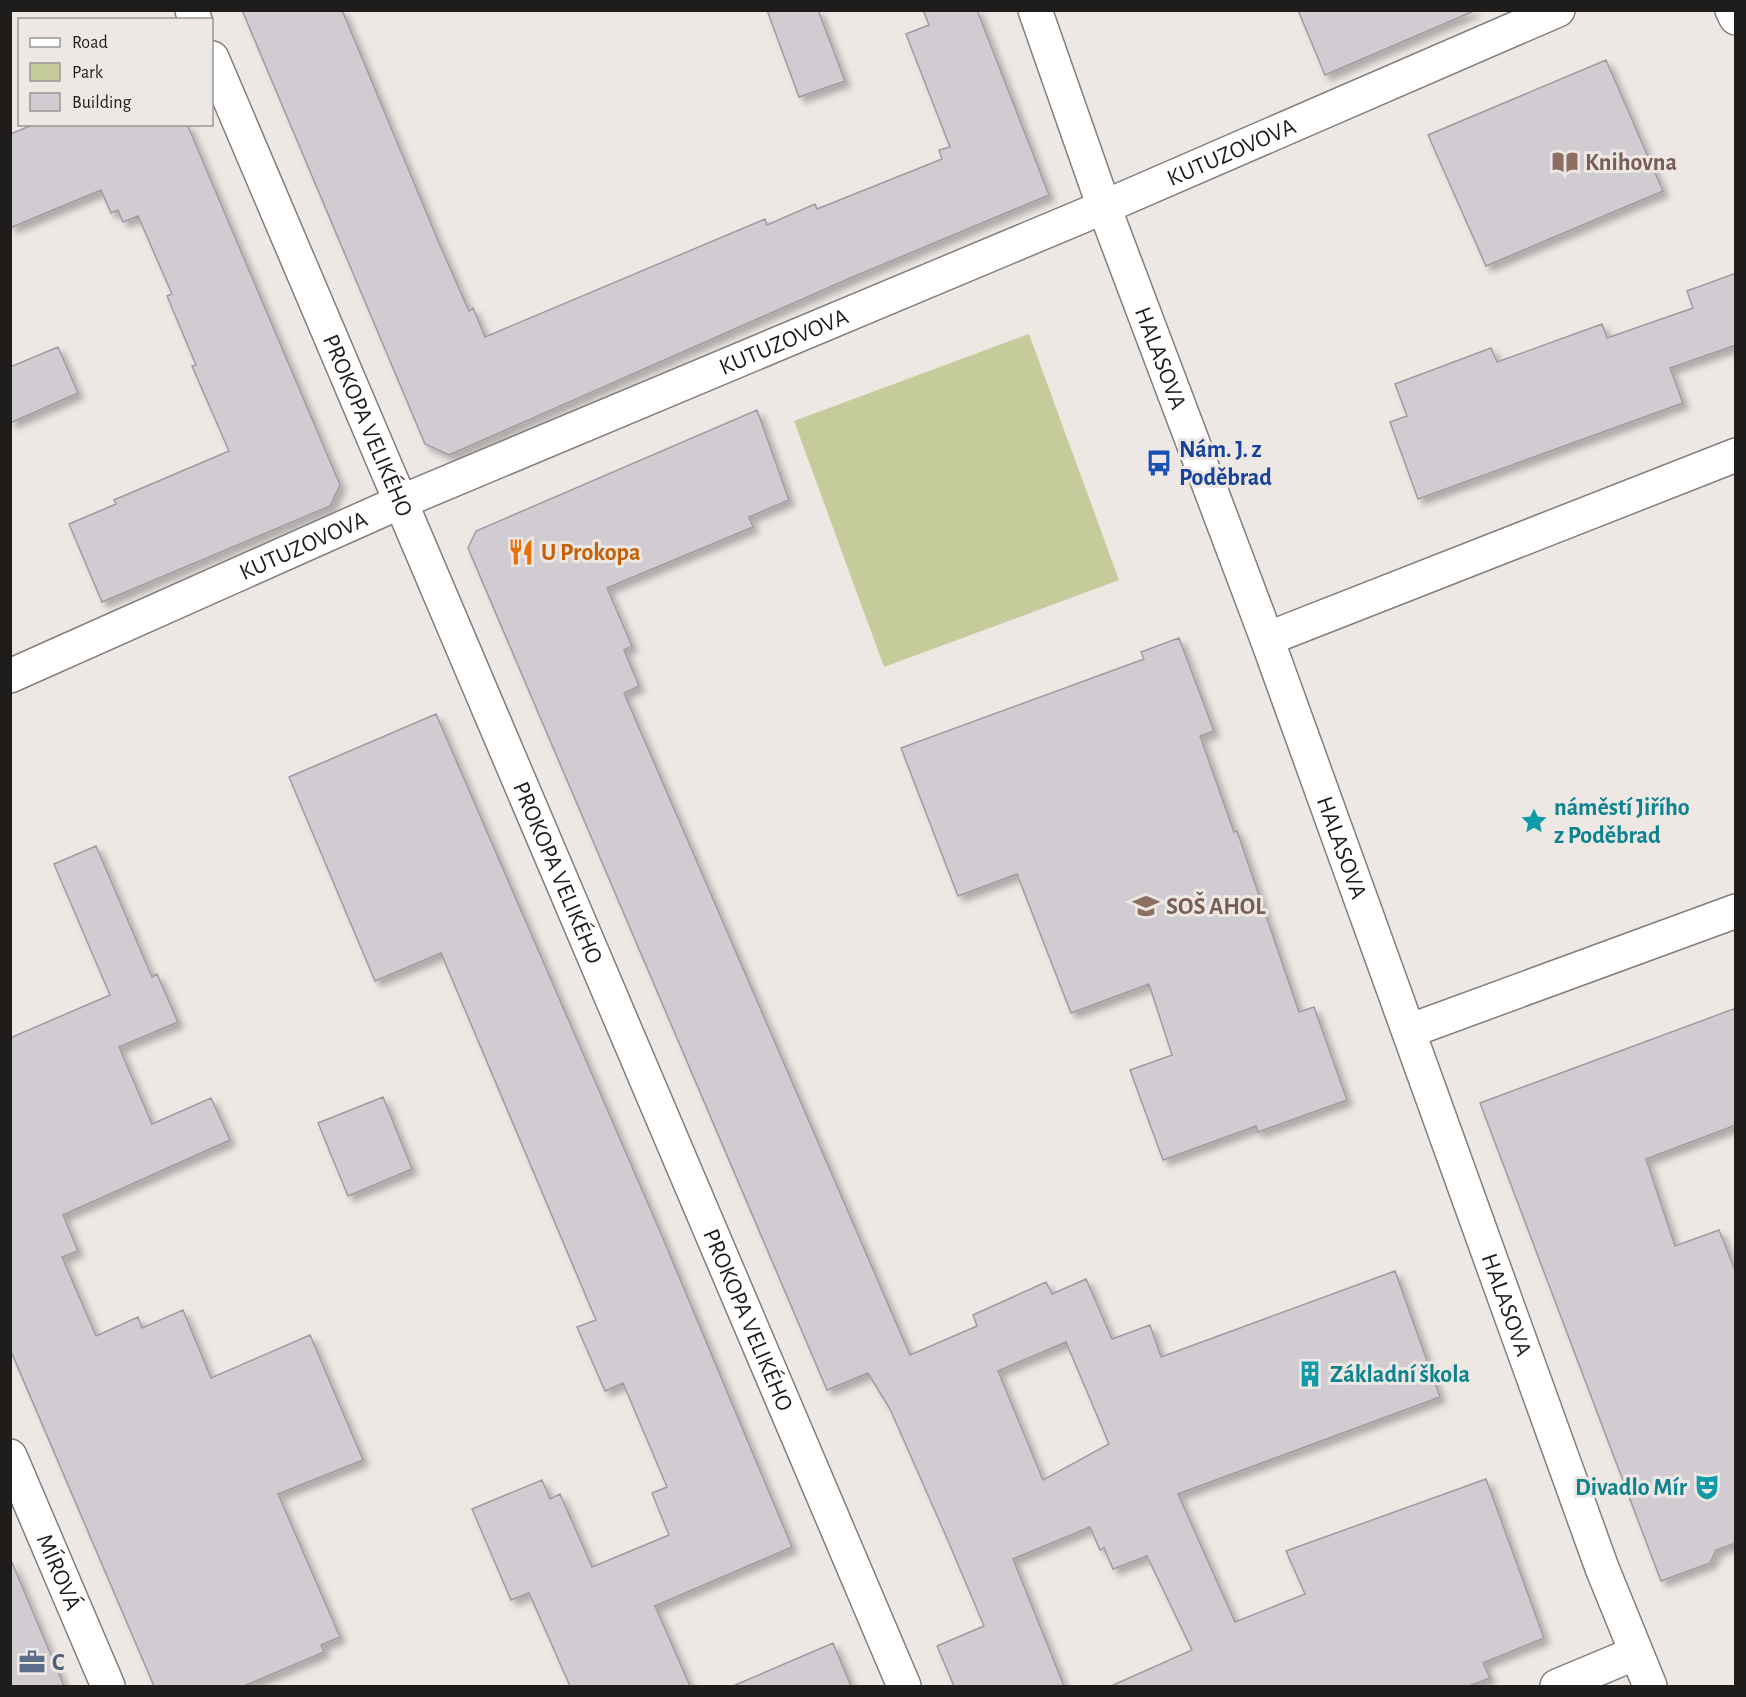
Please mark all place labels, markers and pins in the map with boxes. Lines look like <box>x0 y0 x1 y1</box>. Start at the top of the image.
library icon: Knihovna <box>1550 147 1580 177</box>
place label: Knihovna <box>1585 151 1677 175</box>
place label: Nám. J. z Poděbrad <box>1179 438 1272 490</box>
bus stop icon: Nám. J. z Poděbrad <box>1144 448 1174 478</box>
restaurant icon: U Prokopa <box>506 537 536 567</box>
place label: U Prokopa <box>541 541 641 565</box>
place label: náměstí Jiřího z Poděbrad <box>1554 796 1690 848</box>
place icon: náměstí Jiřího z Poděbrad <box>1519 806 1549 836</box>
school or university icon: SOŠ AHOL <box>1131 891 1161 921</box>
place label: SOŠ AHOL <box>1166 891 1266 919</box>
building icon: Základní škola <box>1295 1359 1325 1389</box>
place label: Základní škola <box>1330 1363 1470 1387</box>
theatre icon: Divadlo Mír <box>1692 1472 1722 1502</box>
place label: Divadlo Mír <box>1575 1476 1688 1500</box>
office icon: C <box>17 1647 47 1677</box>
place label: C <box>52 1651 65 1675</box>

